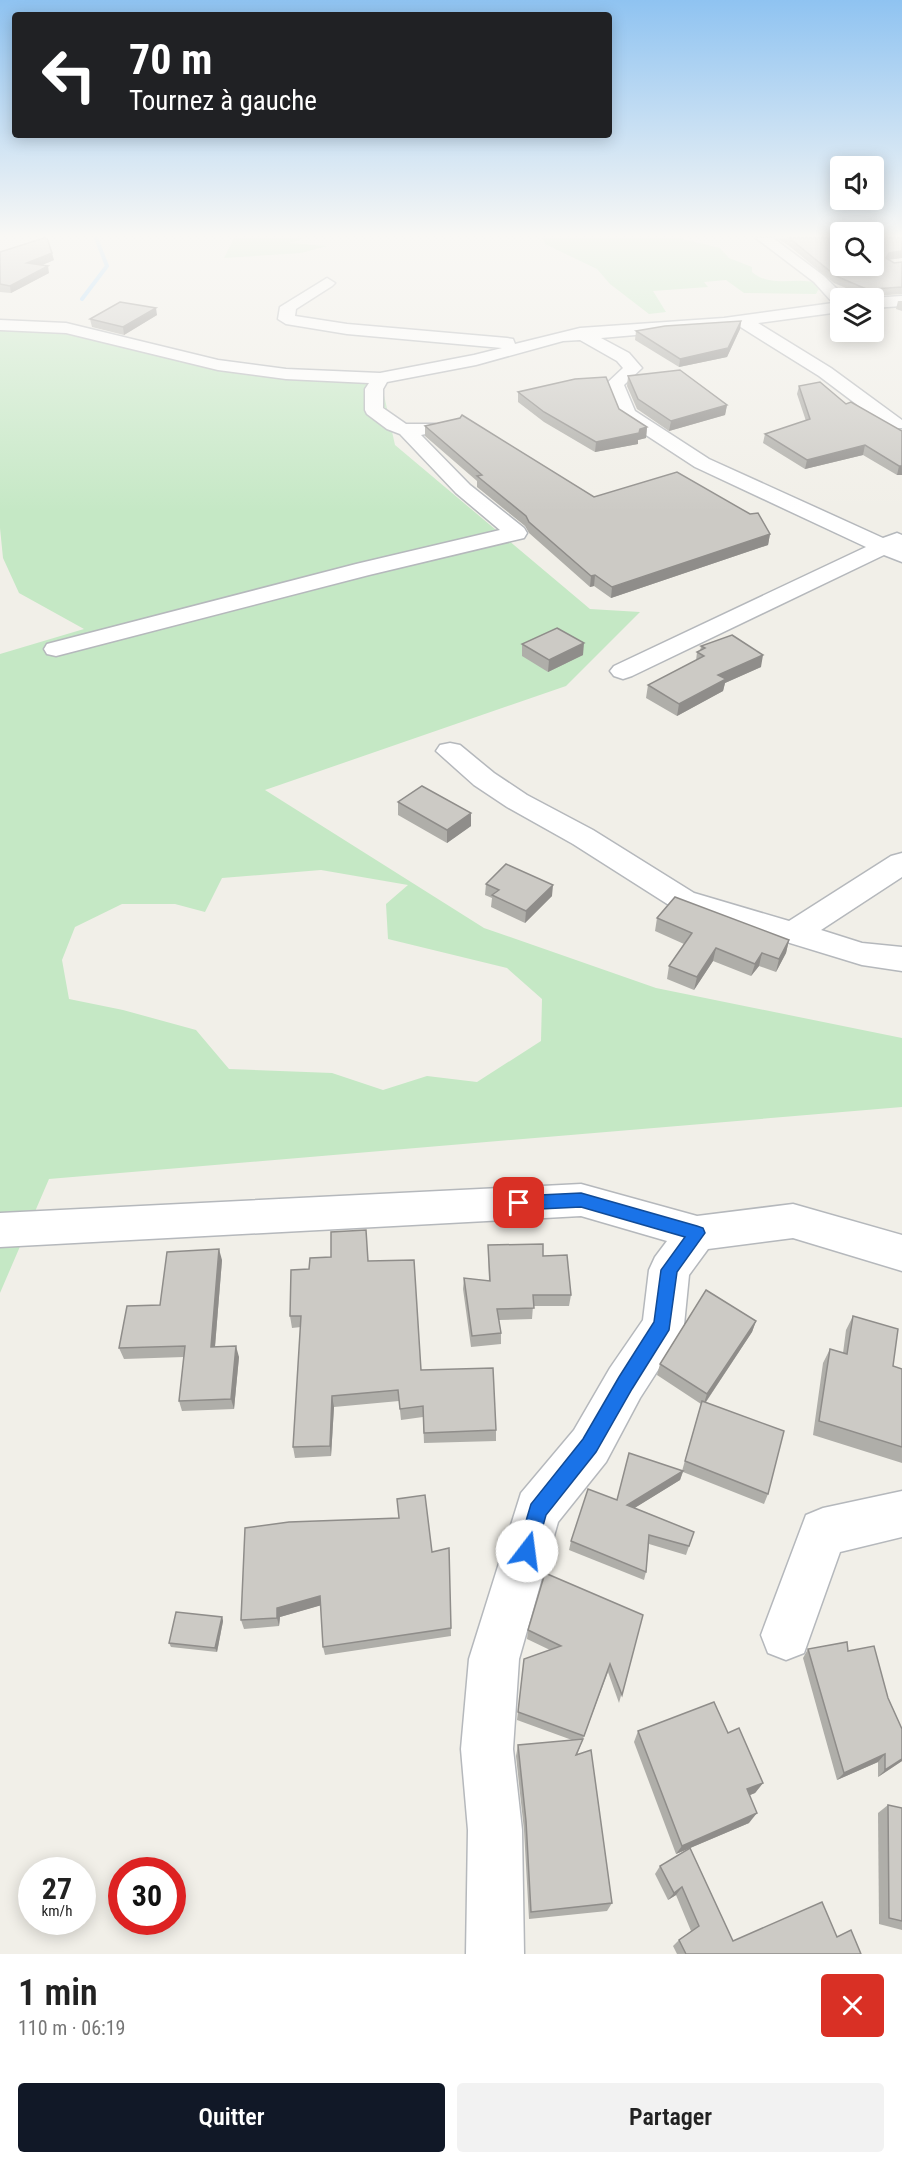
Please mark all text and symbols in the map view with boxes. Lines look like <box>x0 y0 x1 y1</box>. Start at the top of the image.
text: 70 m <box>129 35 212 84</box>
icon: left <box>30 36 108 114</box>
text: Tournez à gauche <box>129 85 317 117</box>
map controls <box>830 156 884 342</box>
button: sound <box>830 156 884 210</box>
button: search <box>830 222 884 276</box>
button: layers <box>830 288 884 342</box>
pin <box>493 1177 544 1228</box>
icon: arrive <box>502 1186 535 1219</box>
position arrow <box>495 1519 559 1583</box>
speed limit sign: 30 <box>108 1857 186 1935</box>
text: 27 <box>42 1871 72 1906</box>
text: km/h <box>42 1902 72 1920</box>
text: 1 min <box>18 1972 98 2014</box>
button: close <box>821 1974 884 2037</box>
text: 110 m · 06:19 <box>18 2016 125 2040</box>
button: Quitter <box>18 2083 445 2152</box>
button: Partager <box>457 2083 884 2152</box>

